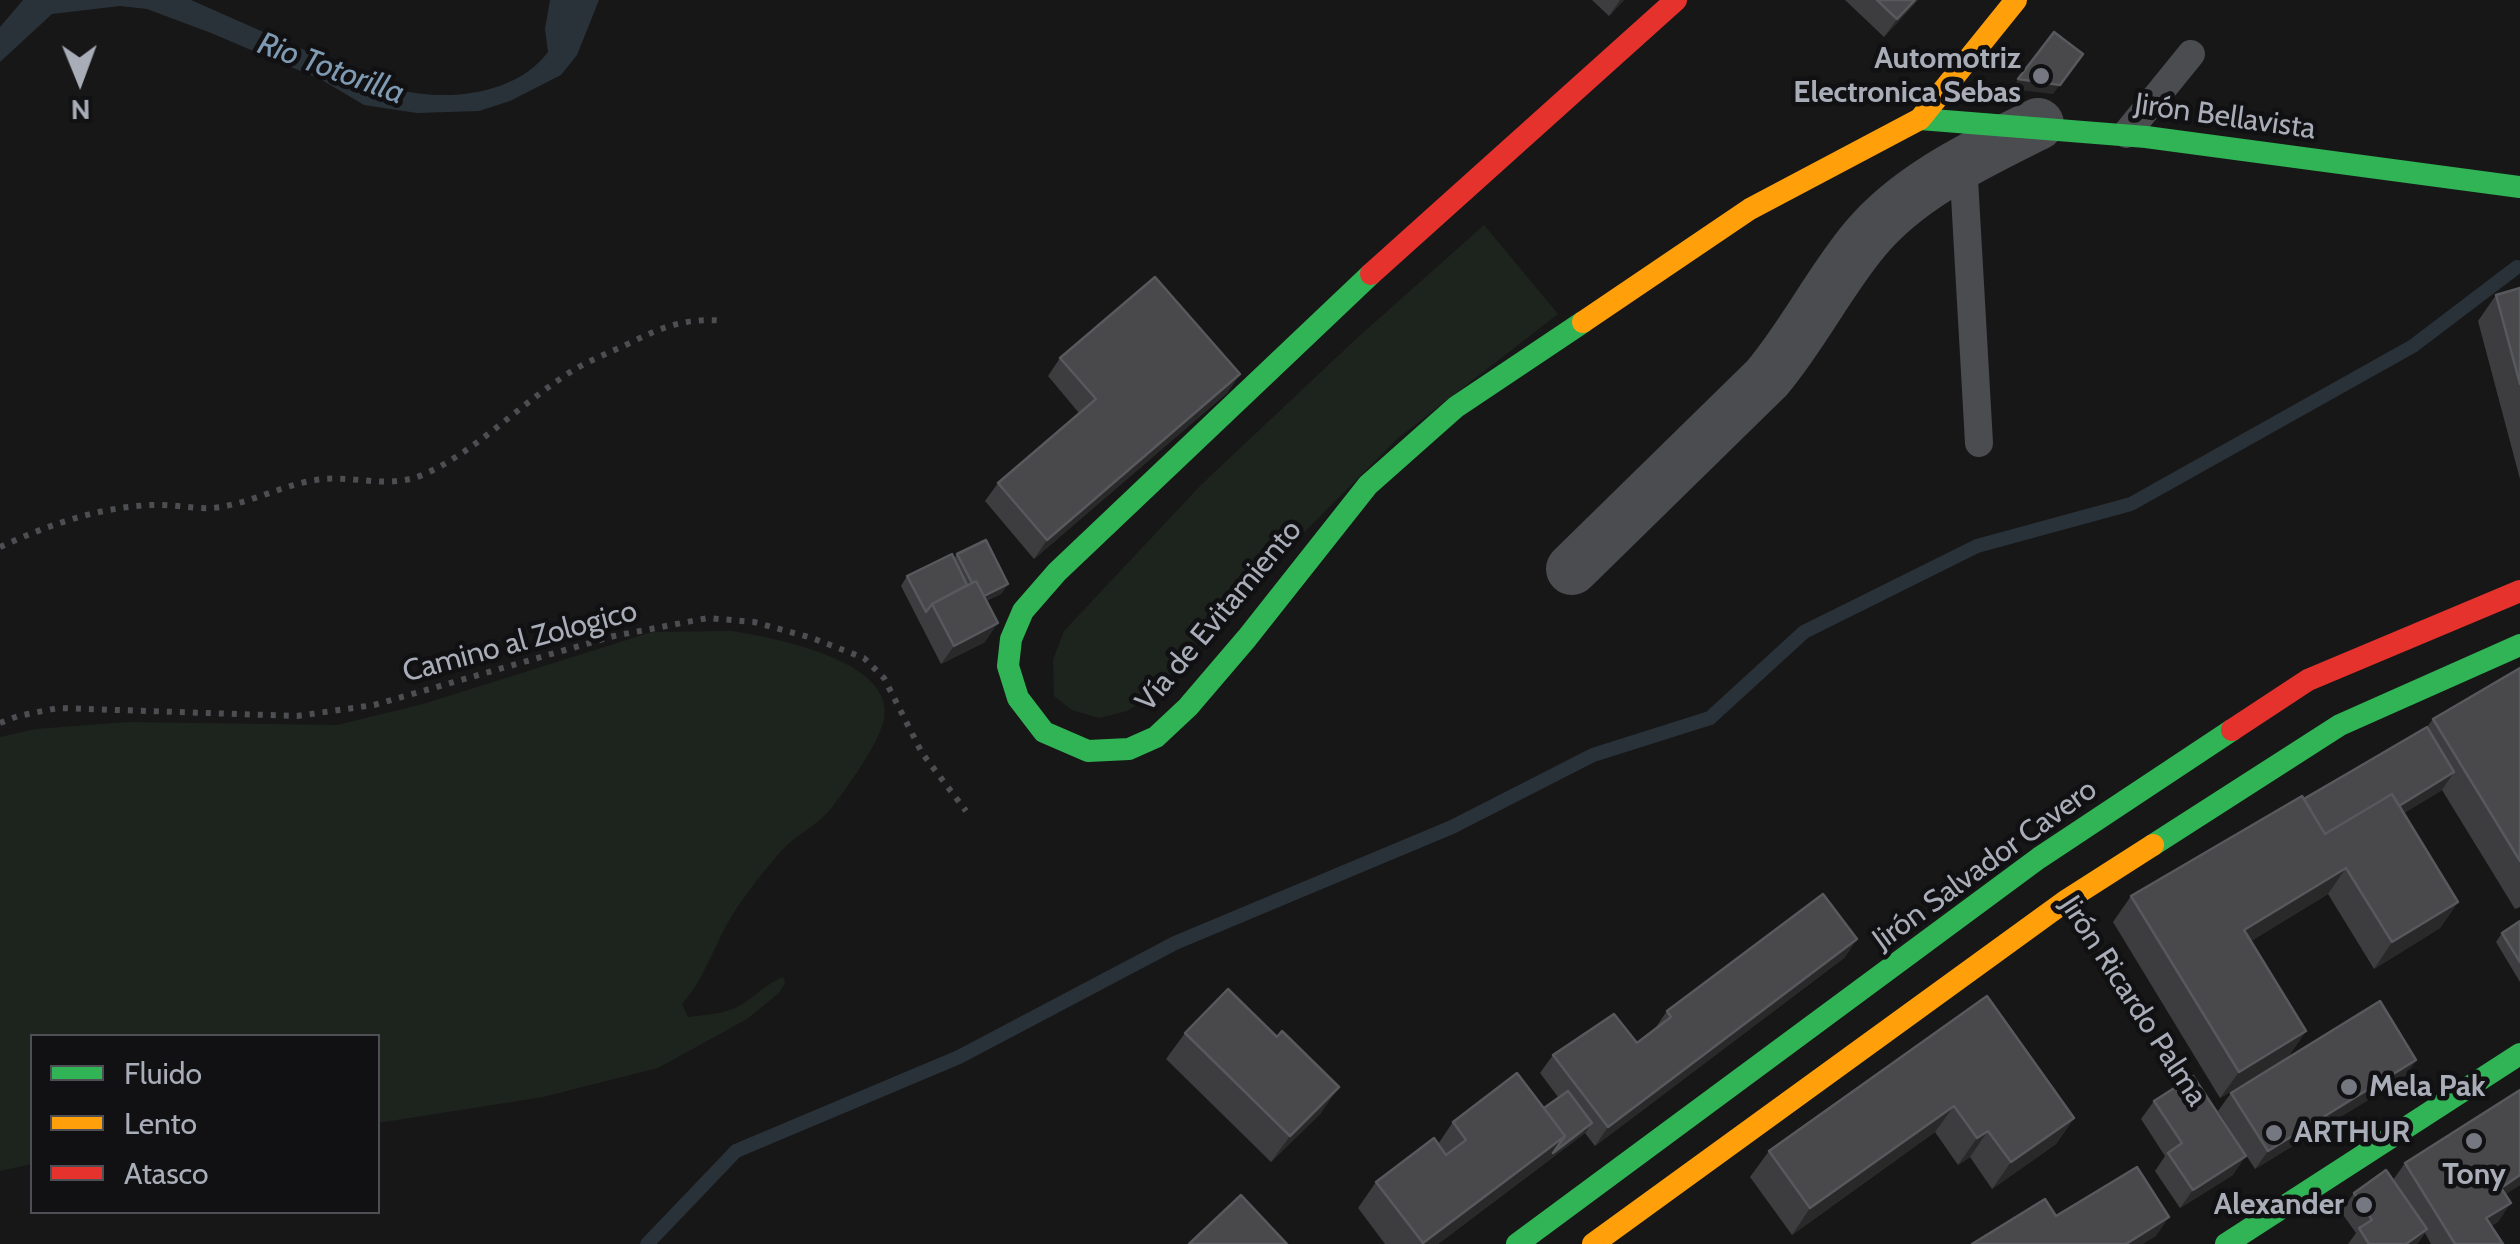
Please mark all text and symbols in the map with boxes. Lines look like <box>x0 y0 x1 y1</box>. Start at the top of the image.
water label: Rio Totorilla <box>252 25 410 113</box>
north arrow <box>30 30 130 130</box>
place label: Automotriz Electronica Sebas <box>1793 41 2021 112</box>
marker: Automotriz Electronica Sebas <box>2030 65 2052 87</box>
street label: Jirón Bellavista <box>2132 86 2318 148</box>
text: N <box>70 93 91 127</box>
street label: Vía de Evitamiento <box>1128 513 1310 719</box>
street label: Camino al Zologico <box>399 593 641 691</box>
street label: Jirón Salvador Cavero <box>1866 772 2104 958</box>
street label: Jirón Ricardo Palma <box>2052 889 2214 1113</box>
legend <box>30 1034 380 1214</box>
text: Fluido <box>124 1055 202 1092</box>
place label: Mela Pak <box>2369 1069 2486 1105</box>
marker: Mela Pak <box>2338 1076 2360 1098</box>
text: Lento <box>124 1105 197 1142</box>
place label: ARTHUR <box>2294 1115 2410 1151</box>
marker: ARTHUR <box>2263 1122 2285 1144</box>
marker: Tony <box>2463 1130 2485 1152</box>
text: Atasco <box>124 1155 209 1192</box>
place label: Tony <box>2442 1157 2506 1193</box>
place label: Alexander <box>2214 1187 2344 1223</box>
marker: Alexander <box>2353 1194 2375 1216</box>

